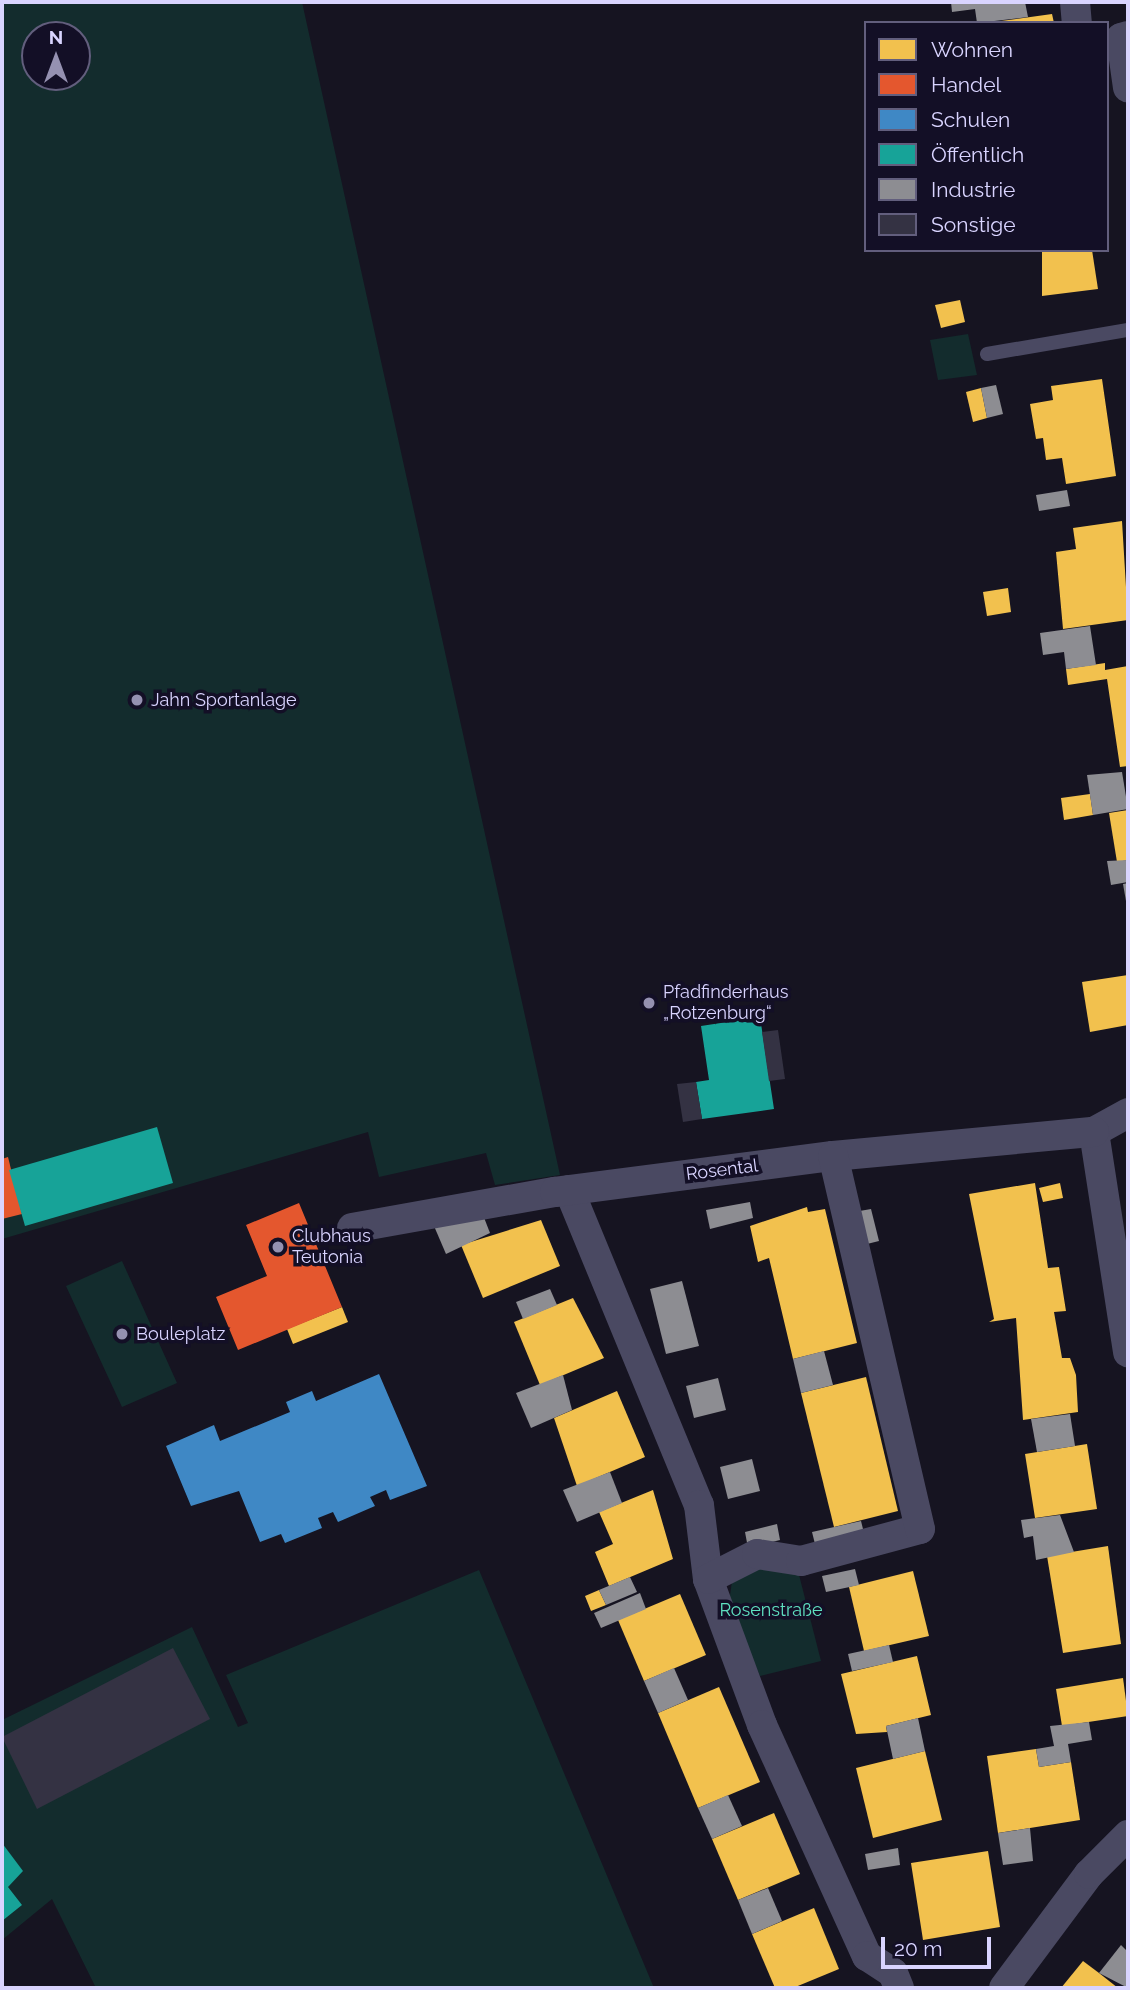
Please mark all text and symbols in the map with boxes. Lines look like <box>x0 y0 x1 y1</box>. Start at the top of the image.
north arrow <box>21 21 91 91</box>
legend <box>864 21 1109 252</box>
text: N <box>49 26 63 48</box>
text: Wohnen <box>931 37 1013 62</box>
text: Handel <box>931 72 1001 97</box>
text: Schulen <box>931 107 1010 132</box>
text: Öffentlich <box>931 142 1024 167</box>
text: Industrie <box>931 177 1015 202</box>
text: Sonstige <box>931 212 1016 237</box>
place label: Jahn Sportanlage <box>151 689 297 711</box>
marker: Jahn Sportanlage <box>129 692 145 708</box>
place label: Pfadfinderhaus „Rotzenburg“ <box>663 982 788 1024</box>
marker: Pfadfinderhaus „Rotzenburg“ <box>641 995 657 1011</box>
street label: Rosental <box>685 1155 759 1185</box>
place label: Clubhaus Teutonia <box>292 1226 371 1268</box>
marker: Clubhaus Teutonia <box>270 1239 286 1255</box>
place label: Bouleplatz <box>136 1323 225 1345</box>
marker: Bouleplatz <box>114 1326 130 1342</box>
park label: Rosenstraße <box>719 1599 823 1621</box>
scale bar <box>885 1924 995 1968</box>
text: 20 m <box>894 1936 942 1961</box>

